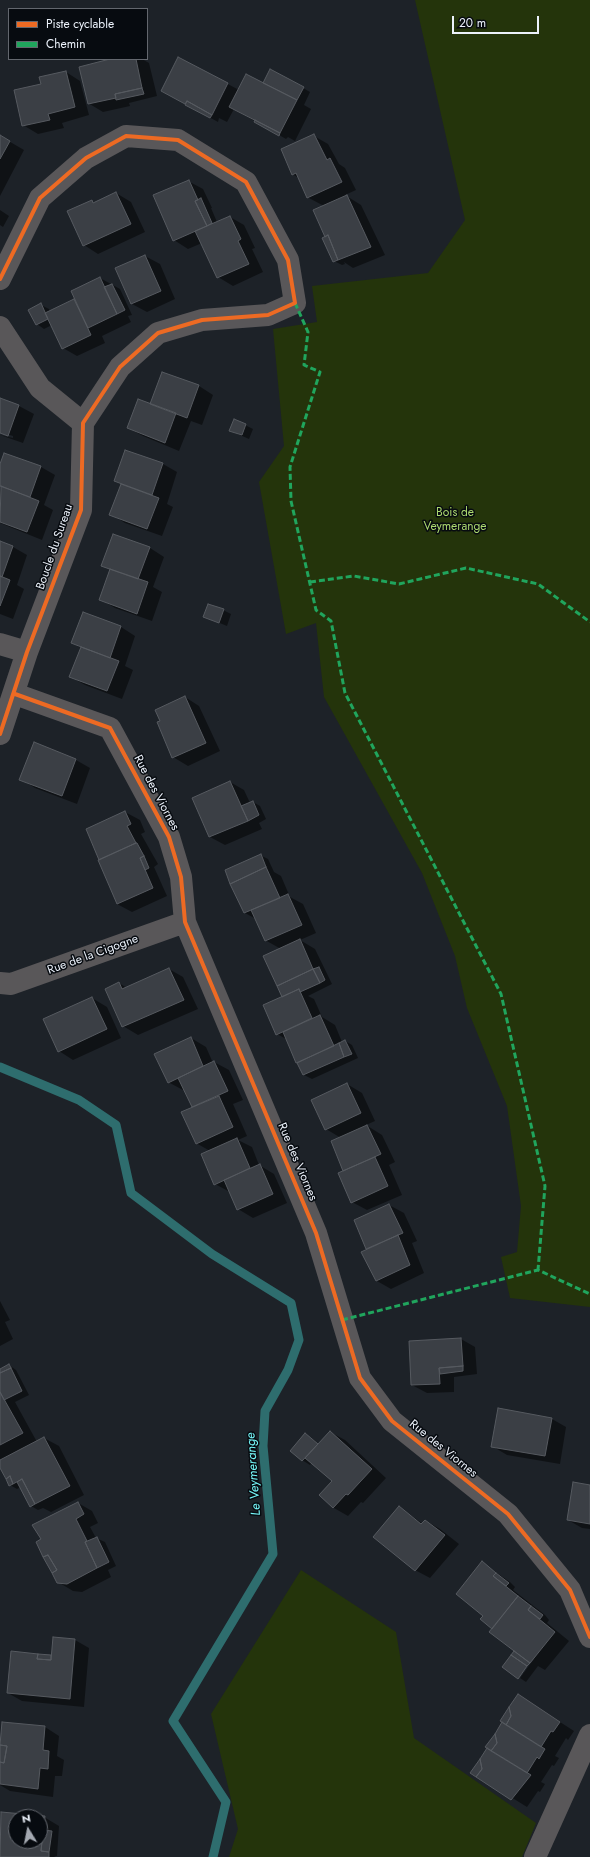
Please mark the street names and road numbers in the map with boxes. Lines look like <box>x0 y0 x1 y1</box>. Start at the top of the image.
street label: Boucle du Sureau <box>34 502 76 592</box>
street label: Rue des Viornes <box>130 753 182 833</box>
street label: Rue de la Cigogne <box>46 932 140 978</box>
street label: Rue des Viornes <box>274 1121 320 1203</box>
street label: Rue des Viornes <box>406 1417 480 1481</box>

